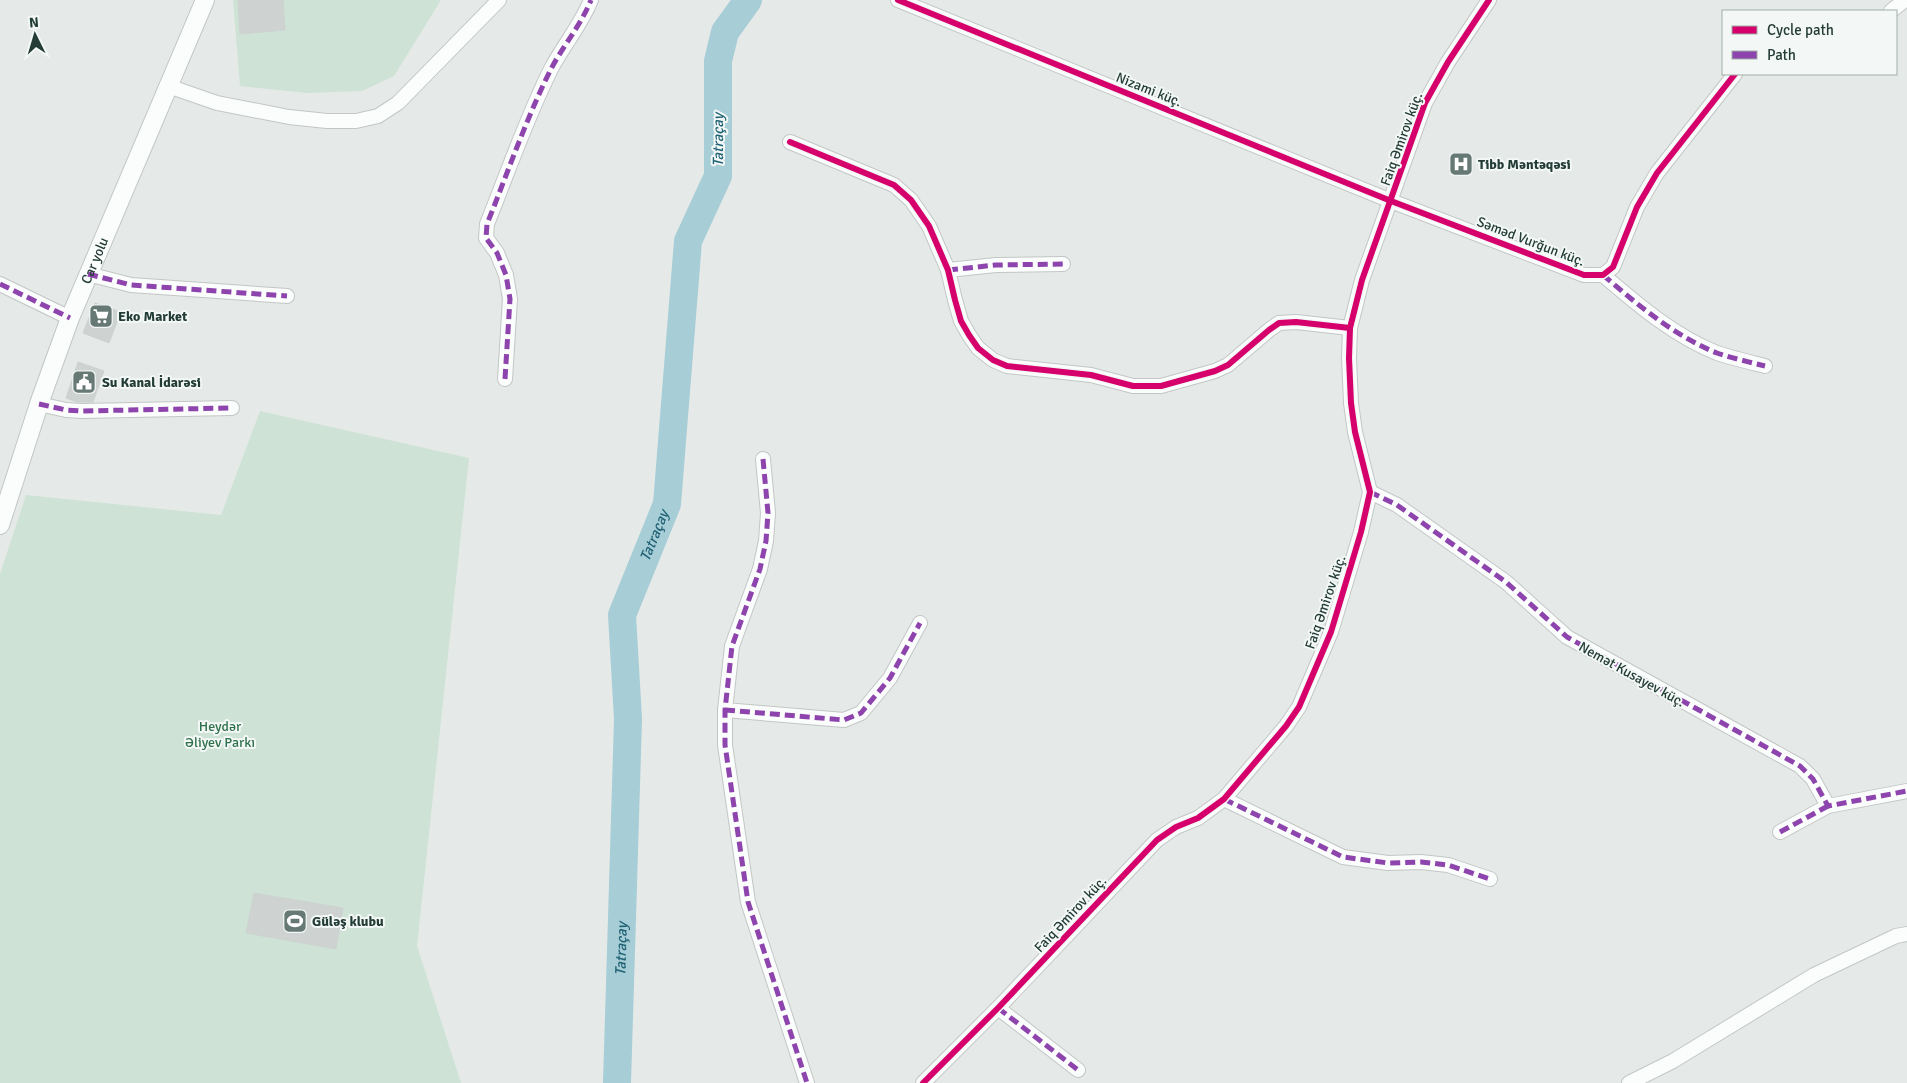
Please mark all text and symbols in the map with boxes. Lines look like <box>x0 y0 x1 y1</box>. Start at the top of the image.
north arrow <box>10 10 60 60</box>
legend <box>1722 10 1897 75</box>
text: N <box>28 14 40 31</box>
text: Cycle path <box>1767 21 1834 39</box>
text: Path <box>1767 46 1796 64</box>
street label: Nizami küç. <box>1113 69 1184 110</box>
street label: Faiq Əmirov küç. <box>1377 90 1426 188</box>
water label: Tatraçay <box>709 111 727 167</box>
hospital icon: Tibb Məntəqəsi <box>1448 151 1474 177</box>
place label: Tibb Məntəqəsi <box>1478 156 1571 173</box>
street label: Səməd Vurğun küç. <box>1474 213 1587 270</box>
street label: Car yolu <box>77 235 112 287</box>
supermarket icon: Eko Market <box>88 303 114 329</box>
place label: Eko Market <box>118 308 188 325</box>
public building icon: Su Kanal İdarəsi <box>71 369 97 395</box>
place label: Su Kanal İdarəsi <box>102 374 201 391</box>
water label: Tatraçay <box>636 506 673 564</box>
street label: Faiq Əmirov küç. <box>1301 553 1350 651</box>
street label: Nemət Kusayev küç. <box>1576 638 1688 711</box>
park label: Heydər Əliyev Parkı <box>185 718 255 751</box>
street label: Faiq Əmirov küç. <box>1031 873 1110 956</box>
sports icon: Güləş klubu <box>282 908 308 934</box>
place label: Güləş klubu <box>312 913 384 930</box>
water label: Tatraçay <box>611 920 631 976</box>

